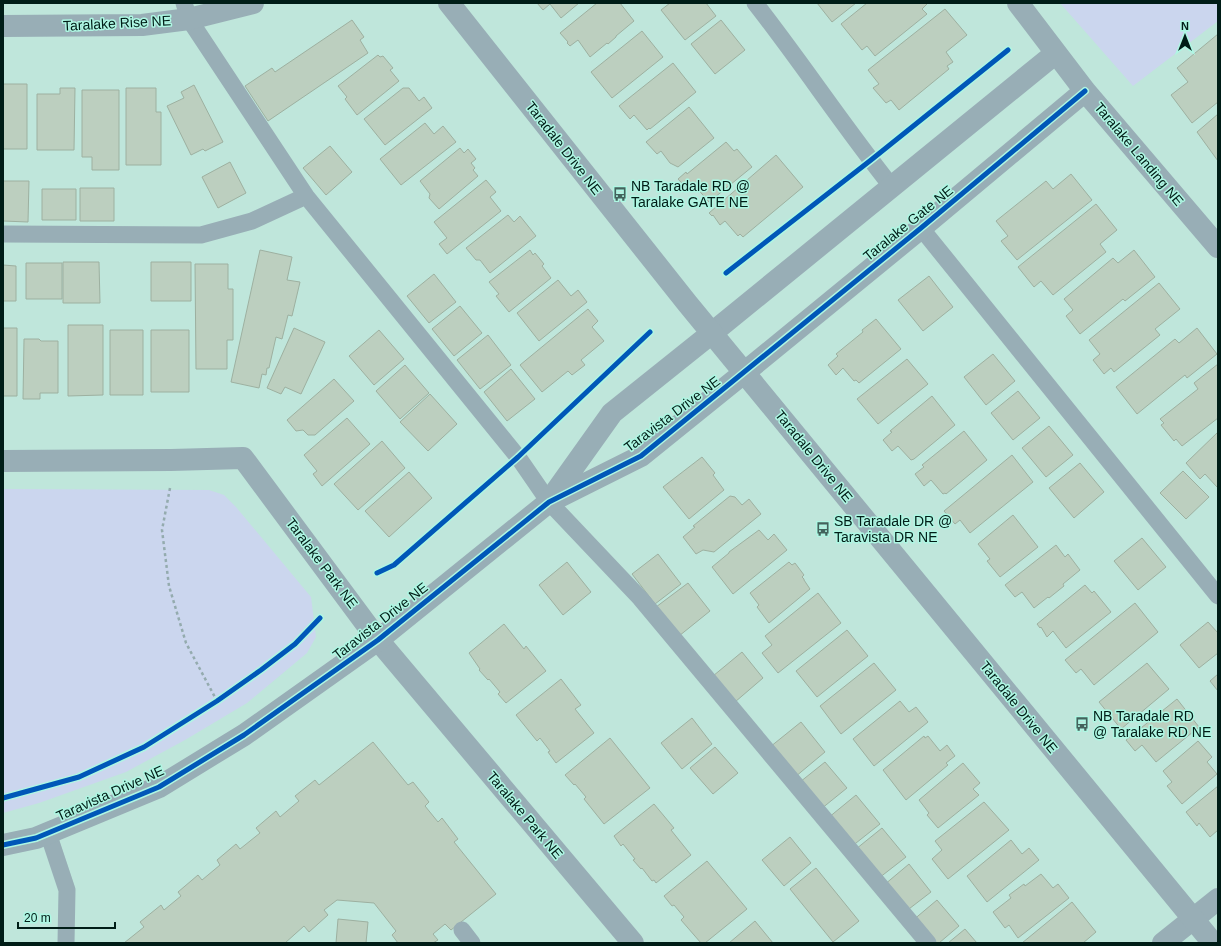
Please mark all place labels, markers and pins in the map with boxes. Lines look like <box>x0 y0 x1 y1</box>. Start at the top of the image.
place label: NB Taradale RD @ Taralake GATE NE <box>631 178 750 210</box>
bus stop icon: NB Taradale RD @ Taralake GATE NE <box>612 186 628 202</box>
place label: SB Taradale DR @ Taravista DR NE <box>834 513 952 545</box>
bus stop icon: SB Taradale DR @ Taravista DR NE <box>815 521 831 537</box>
place label: NB Taradale RD @ Taralake RD NE <box>1093 708 1211 740</box>
bus stop icon: NB Taradale RD @ Taralake RD NE <box>1074 716 1090 732</box>

